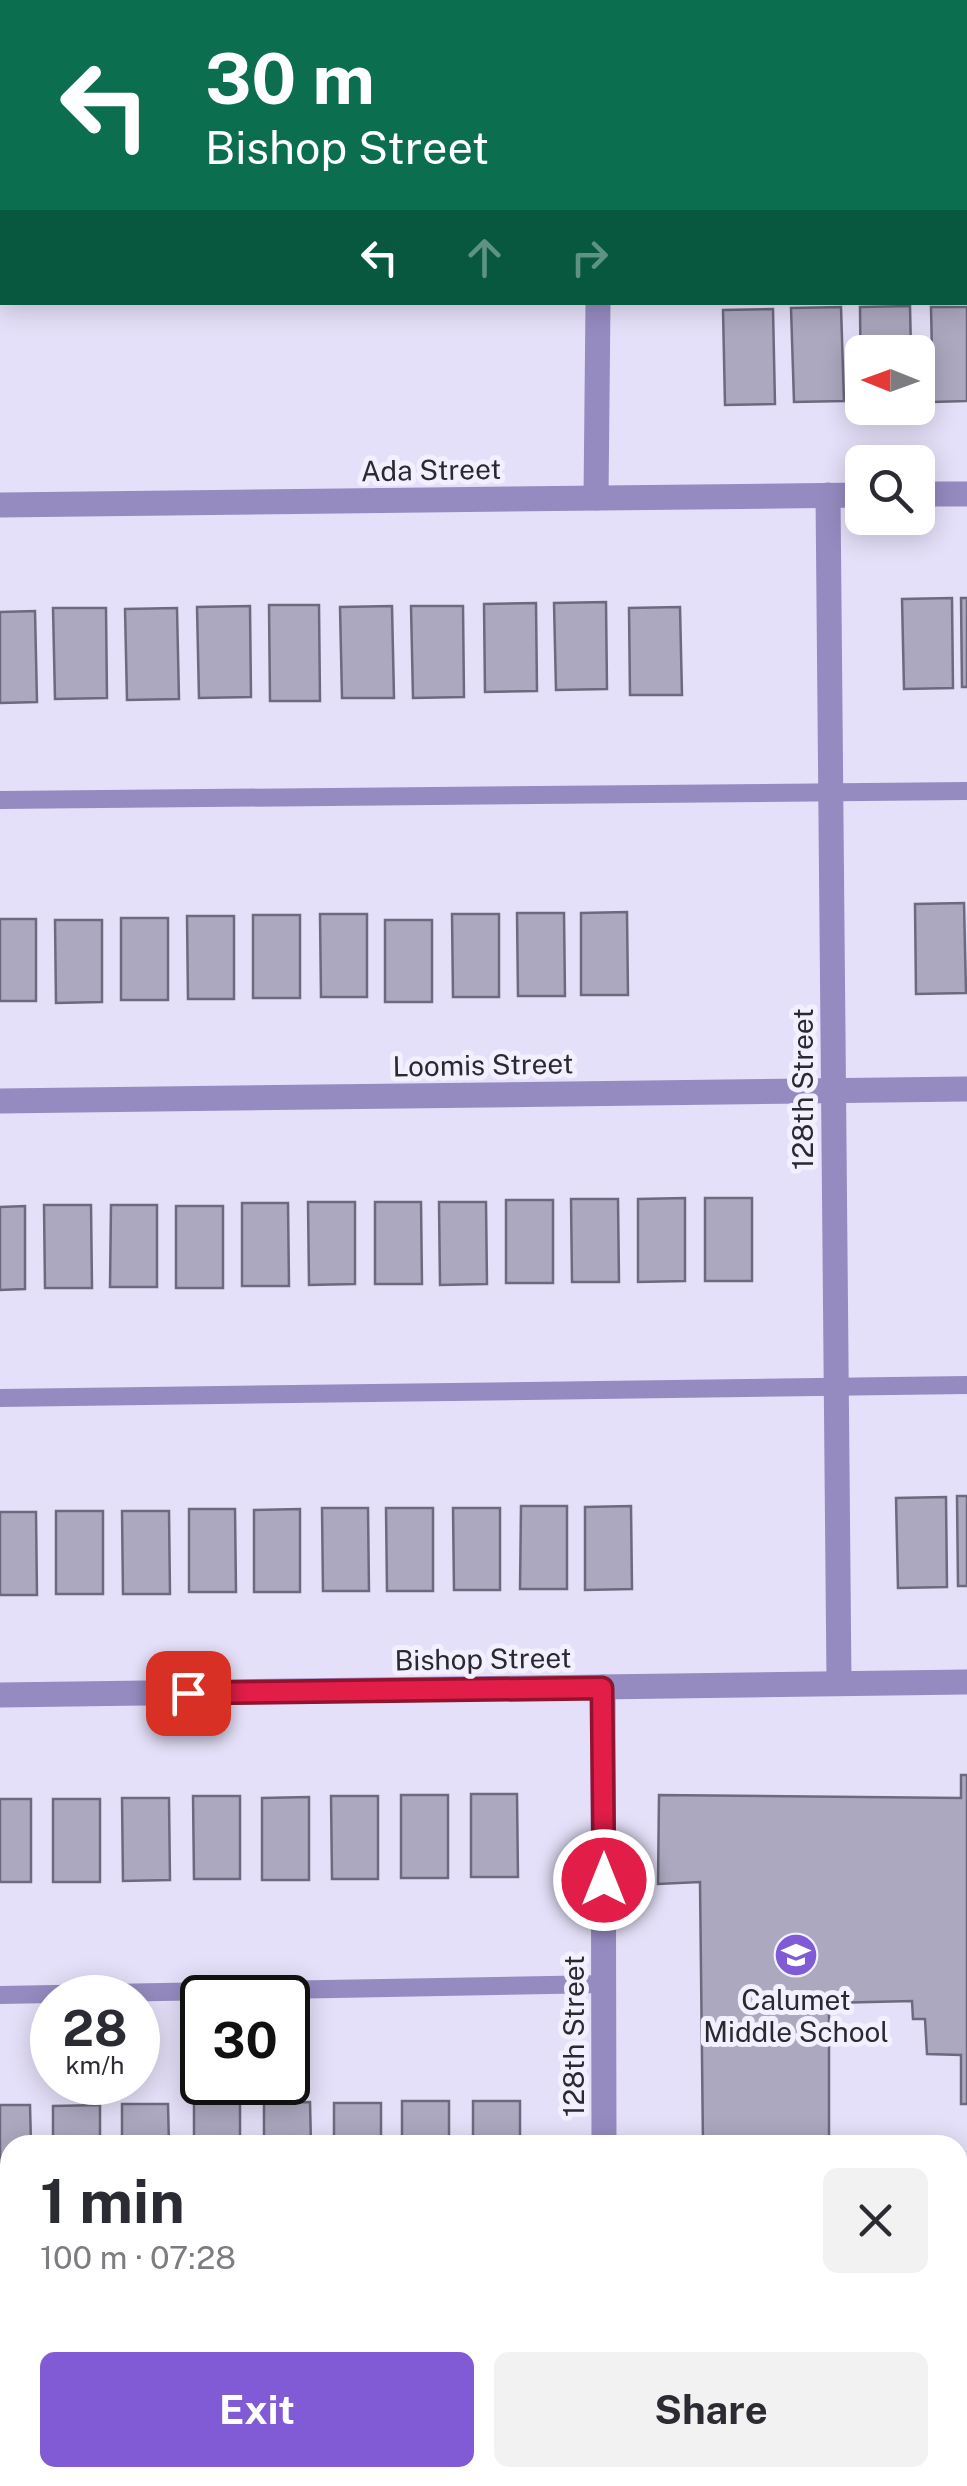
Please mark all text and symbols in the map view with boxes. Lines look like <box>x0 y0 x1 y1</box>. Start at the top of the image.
text: 30 m <box>205 37 375 120</box>
icon: left <box>40 40 170 170</box>
text: Bishop Street <box>205 121 489 174</box>
icon: left <box>352 230 407 285</box>
icon: ahead <box>457 230 512 285</box>
icon: right <box>562 230 617 285</box>
north arrow <box>845 335 935 425</box>
map controls <box>845 335 935 535</box>
button: search <box>845 445 935 535</box>
street label: Ada Street <box>361 452 501 487</box>
street label: 128th Street <box>786 1008 819 1170</box>
street label: Loomis Street <box>392 1046 574 1083</box>
street label: Bishop Street <box>394 1640 572 1677</box>
pin <box>146 1651 231 1736</box>
icon: arrive <box>161 1666 216 1721</box>
position arrow <box>552 1828 656 1932</box>
school or university icon: Calumet Middle School <box>773 1932 819 1978</box>
street label: 128th Street <box>557 1955 590 2117</box>
speed limit sign: 30 <box>180 1975 310 2105</box>
place label: Calumet Middle School <box>703 1983 889 2048</box>
text: 28 <box>62 1998 128 2057</box>
text: km/h <box>66 2050 124 2080</box>
text: 1 min <box>40 2166 185 2237</box>
button: close <box>823 2168 928 2273</box>
text: 100 m · 07:28 <box>40 2239 236 2276</box>
button: Exit <box>40 2352 474 2467</box>
button: Share <box>494 2352 928 2467</box>

